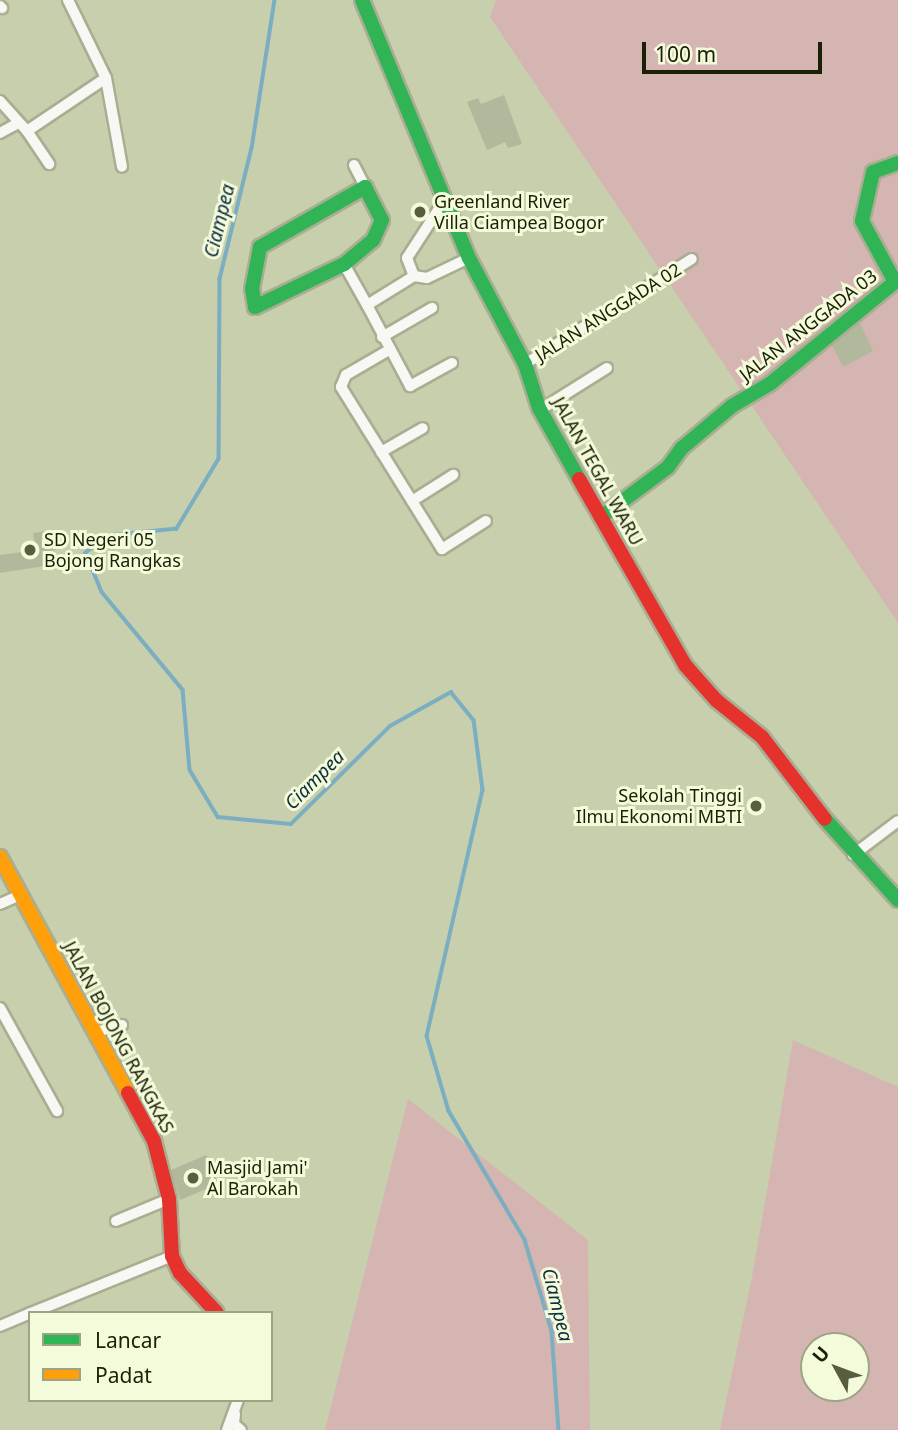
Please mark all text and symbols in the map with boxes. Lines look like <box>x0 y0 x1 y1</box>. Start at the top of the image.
scale bar <box>646 28 826 72</box>
text: 100 m <box>655 40 716 68</box>
water label: Ciampea <box>200 182 240 260</box>
place label: Greenland River Villa Ciampea Bogor <box>434 191 604 234</box>
marker: Greenland River Villa Ciampea Bogor <box>412 204 428 220</box>
street label: JALAN ANGGADA 02 <box>531 258 685 366</box>
street label: JALAN ANGGADA 03 <box>735 265 881 385</box>
street label: JALAN TEGAL WARU <box>548 393 648 549</box>
place label: SD Negeri 05 Bojong Rangkas <box>44 529 181 572</box>
marker: SD Negeri 05 Bojong Rangkas <box>22 542 38 558</box>
water label: Ciampea <box>281 746 349 814</box>
place label: Sekolah Tinggi Ilmu Ekonomi MBTI <box>576 785 742 828</box>
marker: Sekolah Tinggi Ilmu Ekonomi MBTI <box>748 798 764 814</box>
street label: JALAN BOJONG RANGKAS <box>59 937 179 1137</box>
place label: Masjid Jami' Al Barokah <box>207 1157 308 1200</box>
marker: Masjid Jami' Al Barokah <box>185 1170 201 1186</box>
water label: Ciampea <box>537 1266 577 1344</box>
legend <box>28 1311 273 1402</box>
text: Lancar <box>95 1326 161 1354</box>
north arrow <box>800 1332 870 1402</box>
text: U <box>806 1341 835 1368</box>
text: Padat <box>95 1361 152 1389</box>

